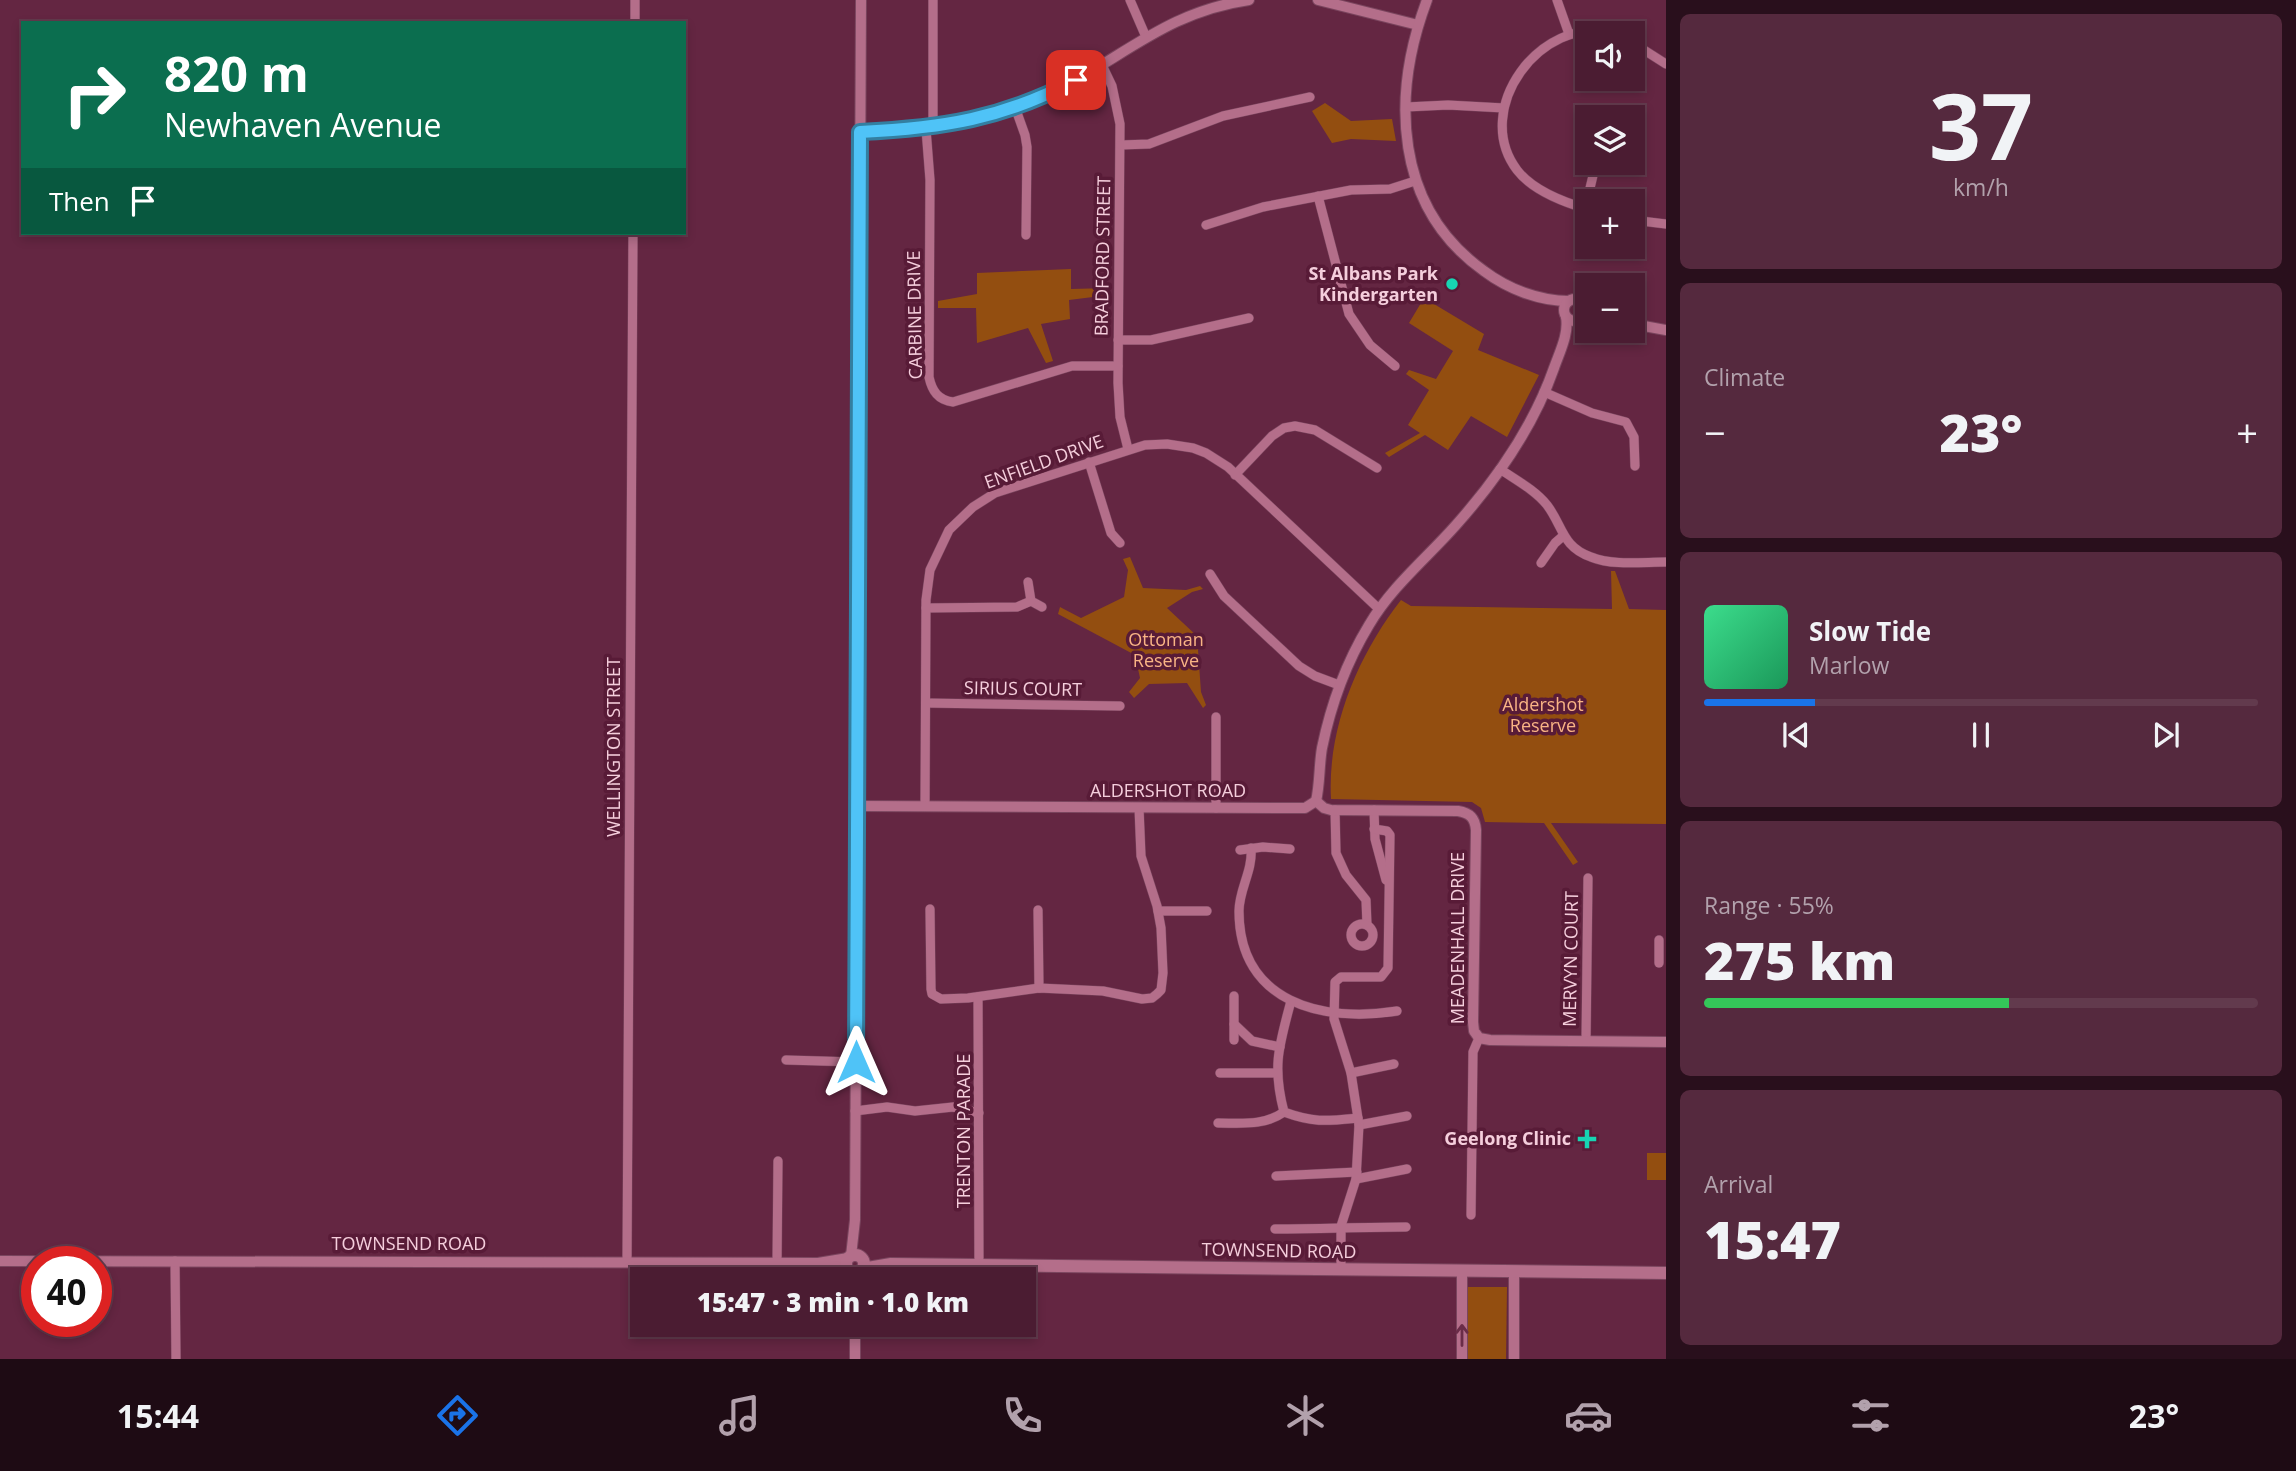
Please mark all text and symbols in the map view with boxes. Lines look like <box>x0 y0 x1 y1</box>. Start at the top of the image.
map controls <box>1575 21 1645 343</box>
button: sound <box>1575 21 1645 91</box>
text: 820 m <box>164 40 309 106</box>
icon: right <box>49 49 140 140</box>
pin <box>1046 50 1106 110</box>
icon: arrive <box>1057 61 1095 99</box>
text: 37 <box>1929 63 2033 187</box>
text: Newhaven Avenue <box>164 103 442 146</box>
button: layers <box>1575 105 1645 175</box>
text: km/h <box>1953 171 2009 203</box>
street label: BRADFORD STREET <box>1089 176 1115 336</box>
icon: arrive <box>124 182 162 220</box>
text: Then <box>49 183 110 219</box>
button: + <box>1575 189 1645 259</box>
street label: CARBINE DRIVE <box>901 250 927 380</box>
place label: St Albans Park Kindergarten <box>1308 261 1439 306</box>
button: − <box>1575 273 1645 343</box>
marker: St Albans Park Kindergarten <box>1444 276 1460 292</box>
text: Climate <box>1704 361 1785 393</box>
text: 23° <box>1940 396 2022 467</box>
text: − <box>1704 406 1726 458</box>
text: + <box>2236 406 2258 458</box>
street label: ENFIELD DRIVE <box>981 428 1106 494</box>
text: Slow Tide <box>1809 613 1931 649</box>
park label: Ottoman Reserve <box>1128 627 1204 672</box>
text: Marlow <box>1809 649 1889 681</box>
street label: WELLINGTON STREET <box>601 657 625 837</box>
street label: SIRIUS COURT <box>964 675 1082 701</box>
park label: Aldershot Reserve <box>1502 692 1584 737</box>
icon: previous <box>1777 716 1815 754</box>
icon: pause <box>1962 716 2000 754</box>
icon: next <box>2147 716 2185 754</box>
street label: ALDERSHOT ROAD <box>1090 778 1246 802</box>
street label: MEADENHALL DRIVE <box>1445 852 1469 1024</box>
text: Range · 55% <box>1704 889 1834 921</box>
street label: MERVYN COURT <box>1557 891 1583 1027</box>
text: 275 km <box>1704 924 1895 995</box>
position arrow <box>819 1025 893 1099</box>
street label: TRENTON PARADE <box>951 1054 975 1208</box>
place label: Geelong Clinic <box>1444 1126 1571 1150</box>
marker: Geelong Clinic <box>1577 1129 1597 1149</box>
text: Arrival <box>1704 1168 1773 1200</box>
text: 15:47 <box>1704 1203 1841 1274</box>
street label: TOWNSEND ROAD <box>332 1231 486 1255</box>
street label: TOWNSEND ROAD <box>1201 1237 1357 1263</box>
speed limit sign: 40 <box>21 1246 112 1337</box>
text: 15:47 · 3 min · 1.0 km <box>697 1284 969 1320</box>
one-way arrow <box>1455 1324 1469 1347</box>
icon: directions <box>433 1391 482 1440</box>
icon: music <box>715 1391 764 1440</box>
icon: phone <box>998 1391 1047 1440</box>
icon: climate <box>1281 1391 1330 1440</box>
icon: car <box>1564 1391 1613 1440</box>
icon: filters <box>1846 1391 1895 1440</box>
text: 15:44 <box>117 1394 199 1437</box>
text: 23° <box>2129 1394 2179 1437</box>

